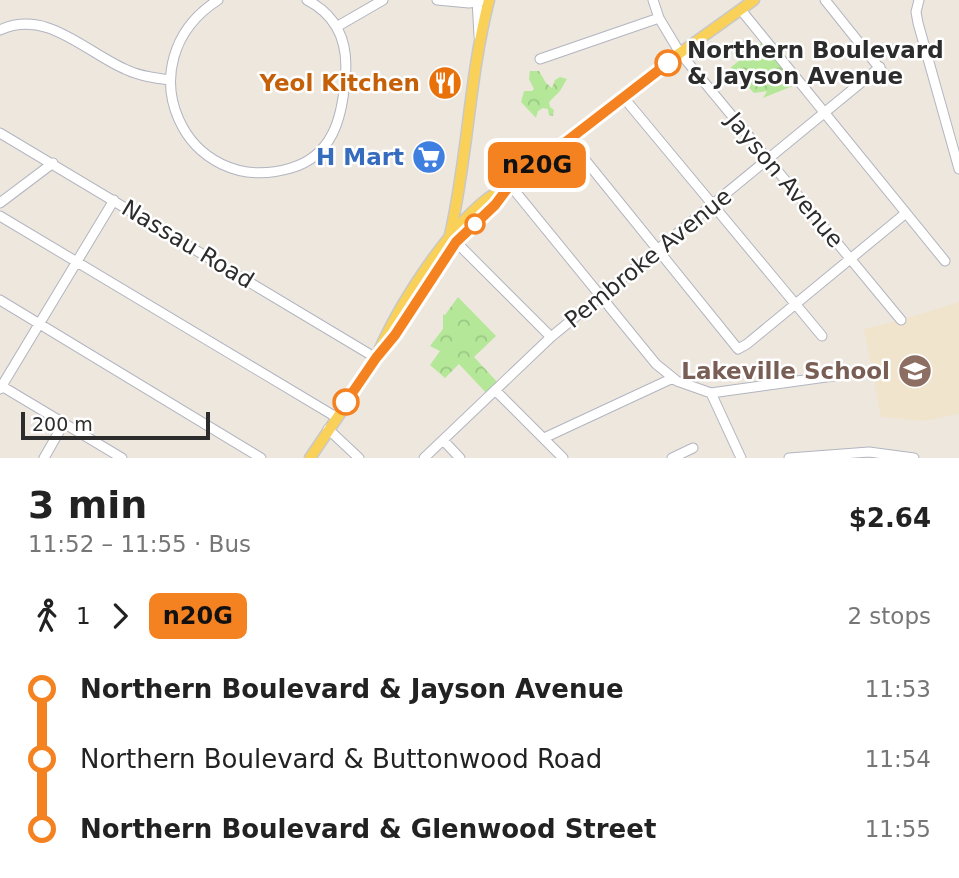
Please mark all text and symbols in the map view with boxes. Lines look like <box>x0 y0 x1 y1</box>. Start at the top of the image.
place label: Northern Boulevard & Jayson Avenue <box>687 37 944 89</box>
marker: Northern Boulevard & Jayson Avenue <box>655 50 681 76</box>
restaurant icon: Yeol Kitchen <box>426 64 464 102</box>
place label: Yeol Kitchen <box>258 70 420 96</box>
street label: Jayson Avenue <box>720 106 849 253</box>
supermarket icon: H Mart <box>410 138 448 176</box>
line badge: n20G <box>488 142 586 188</box>
place label: H Mart <box>316 144 404 170</box>
text: n20G <box>502 151 572 179</box>
street label: Pembroke Avenue <box>560 183 736 333</box>
street label: Nassau Road <box>117 194 259 294</box>
unlabelled marker <box>465 214 485 234</box>
school or university icon: Lakeville School <box>896 352 934 390</box>
place label: Lakeville School <box>681 358 890 384</box>
unlabelled marker <box>333 389 359 415</box>
scale bar <box>21 409 210 441</box>
text: 200 m <box>32 413 93 435</box>
text: 3 min <box>28 483 147 527</box>
text: $2.64 <box>849 503 931 533</box>
text: 11:52 – 11:55 · Bus <box>28 531 251 557</box>
icon: walk <box>28 597 66 635</box>
icon: forward <box>101 597 139 635</box>
text: n20G <box>163 602 233 630</box>
text: 1 <box>76 603 91 629</box>
text: 2 stops <box>847 603 931 629</box>
text: Northern Boulevard & Jayson Avenue <box>80 674 624 704</box>
text: 11:53 <box>865 676 931 702</box>
text: Northern Boulevard & Buttonwood Road <box>80 744 602 774</box>
text: 11:54 <box>865 746 931 772</box>
text: Northern Boulevard & Glenwood Street <box>80 814 656 844</box>
text: 11:55 <box>865 816 931 842</box>

